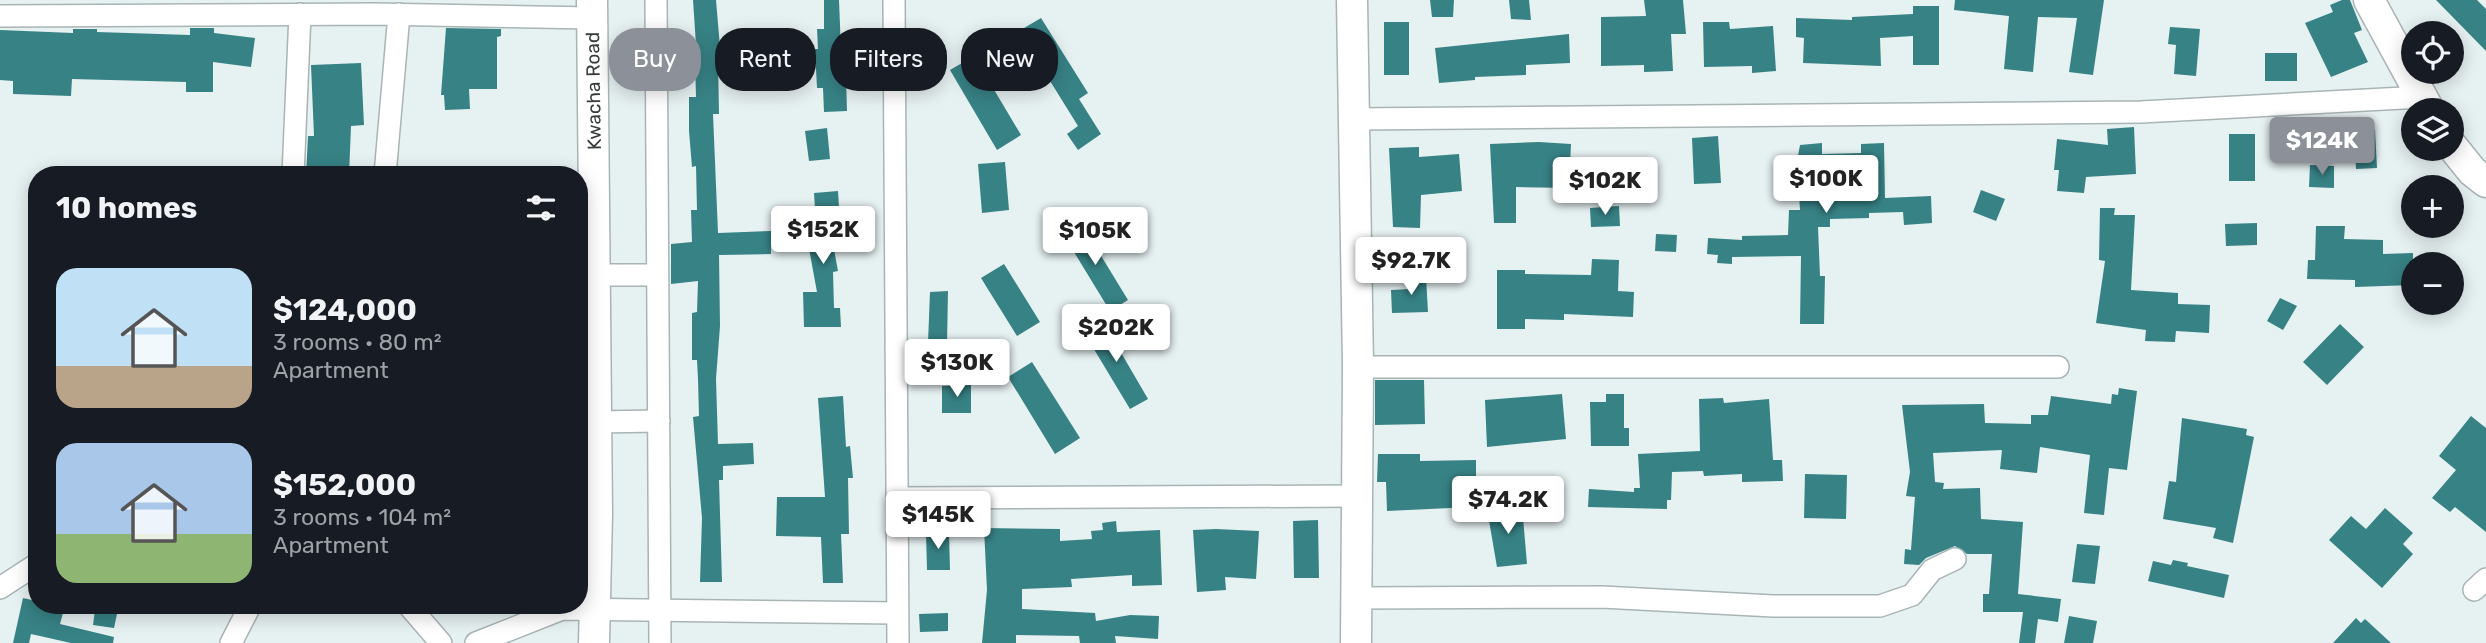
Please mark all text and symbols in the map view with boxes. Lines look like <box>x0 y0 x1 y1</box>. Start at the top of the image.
map controls <box>2401 21 2464 315</box>
button: locate <box>2401 21 2464 84</box>
chip: Buy <box>609 28 701 91</box>
chip: Rent <box>715 28 816 91</box>
chip: Filters <box>830 28 947 91</box>
chip: New <box>961 28 1058 91</box>
street label: Kwacha Road <box>581 32 606 150</box>
button: layers <box>2401 98 2464 161</box>
pin: $124K <box>2273 118 2371 177</box>
text: $124K <box>2286 126 2358 154</box>
pin: $100K <box>1777 156 1875 215</box>
pin: $102K <box>1556 158 1654 217</box>
text: $100K <box>1789 164 1863 192</box>
text: $102K <box>1569 166 1641 194</box>
button: + <box>2401 175 2464 238</box>
icon: filters <box>522 189 560 227</box>
text: 10 homes <box>56 190 197 226</box>
pin: $152K <box>774 206 872 266</box>
pin: $105K <box>1046 208 1144 267</box>
text: $152K <box>787 215 859 243</box>
text: $105K <box>1059 216 1131 244</box>
pin: $92.7K <box>1354 238 1468 297</box>
text: $92.7K <box>1371 246 1451 274</box>
button: − <box>2401 252 2464 315</box>
text: $124,000 <box>273 292 417 328</box>
icon: home <box>112 296 196 380</box>
pin: $202K <box>1067 304 1165 364</box>
text: $202K <box>1078 313 1154 341</box>
text: 3 rooms · 80 m² <box>273 328 442 356</box>
pin: $130K <box>908 340 1006 399</box>
text: $130K <box>921 348 993 376</box>
text: Apartment <box>273 356 389 384</box>
text: $152,000 <box>273 467 416 503</box>
icon: home <box>112 471 196 555</box>
pin: $74.2K <box>1451 476 1565 536</box>
text: $74.2K <box>1468 485 1548 513</box>
pin: $145K <box>889 491 987 551</box>
text: $145K <box>902 500 974 528</box>
text: 3 rooms · 104 m² <box>273 503 451 531</box>
text: Apartment <box>273 531 389 559</box>

